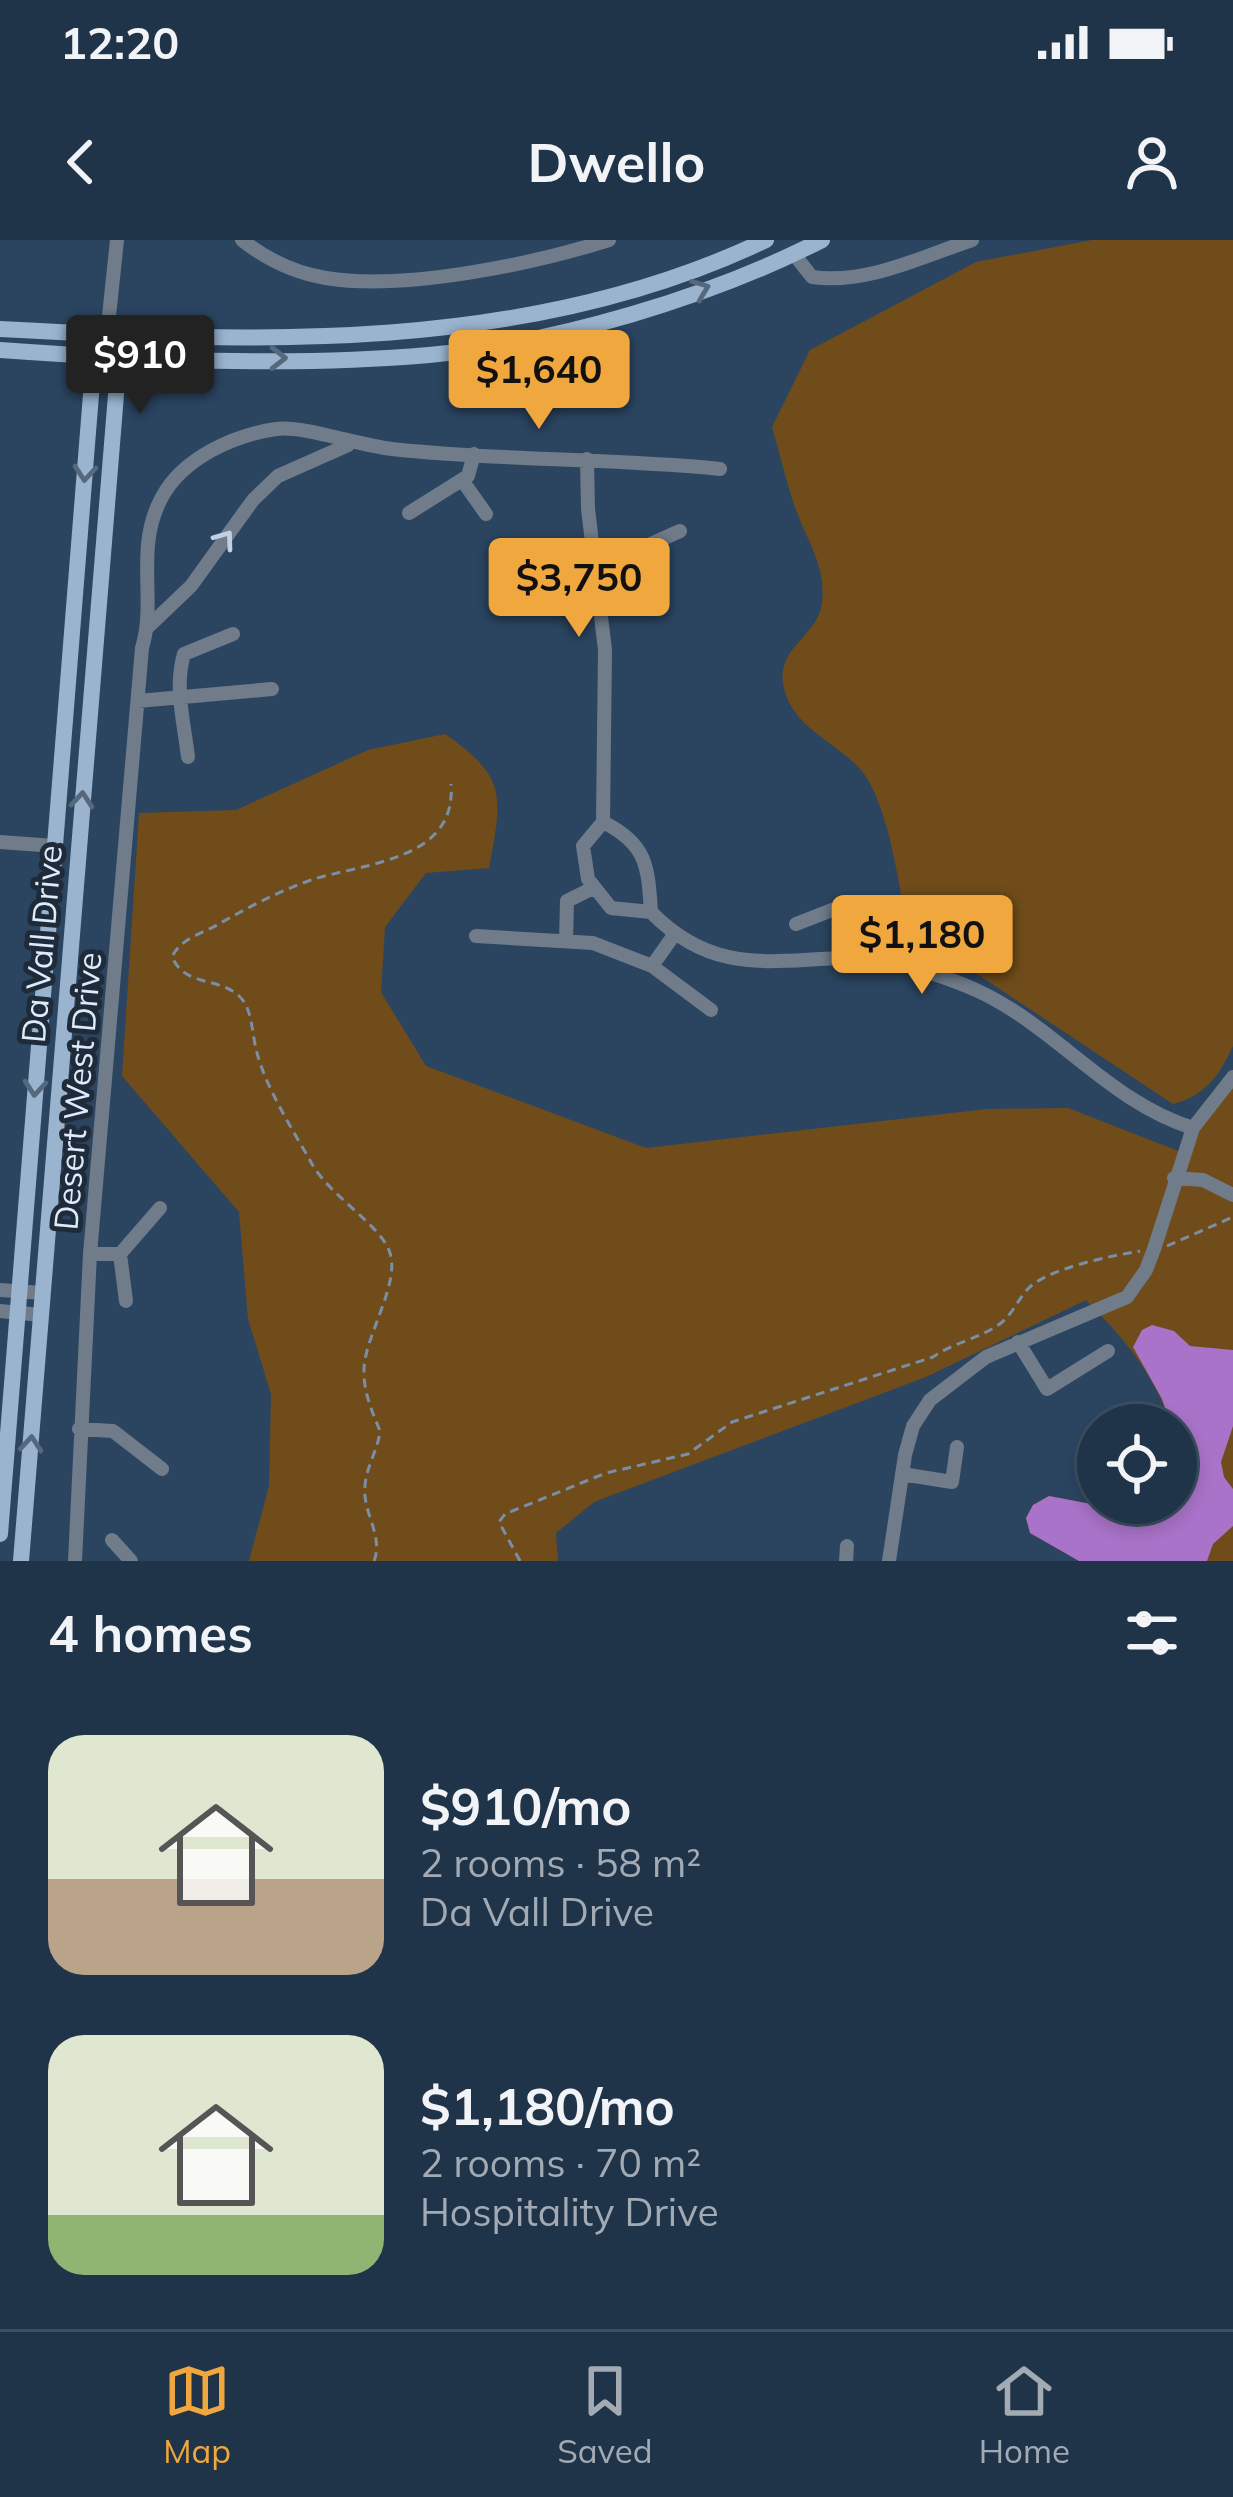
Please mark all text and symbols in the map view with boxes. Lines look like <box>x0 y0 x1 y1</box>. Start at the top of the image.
text: 12:20 <box>60 14 179 70</box>
text: Dwello <box>527 128 706 196</box>
icon: back <box>48 129 114 195</box>
icon: person <box>1119 129 1185 195</box>
one-way arrow <box>690 279 711 303</box>
pin: $910 <box>69 315 211 417</box>
text: $910 <box>93 329 187 378</box>
pin: $1,640 <box>441 330 637 432</box>
text: $1,640 <box>476 344 602 393</box>
one-way arrow <box>270 345 288 371</box>
one-way arrow <box>73 464 98 483</box>
one-way arrow <box>211 530 233 552</box>
pin: $3,750 <box>481 538 677 640</box>
text: $3,750 <box>516 552 642 601</box>
one-way arrow <box>69 790 95 809</box>
street label: Da Vall Drive <box>12 844 70 1044</box>
pin: $1,180 <box>824 895 1020 997</box>
text: $1,180 <box>859 909 985 958</box>
street label: Desert West Drive <box>44 950 110 1232</box>
one-way arrow <box>23 1079 49 1098</box>
map controls <box>1077 1404 1197 1524</box>
button: locate <box>1077 1404 1197 1524</box>
one-way arrow <box>17 1434 43 1453</box>
icon: filters <box>1119 1600 1185 1666</box>
text: 4 homes <box>48 1601 253 1665</box>
text: $910/mo <box>420 1774 632 1838</box>
icon: home <box>144 1783 288 1927</box>
text: 2 rooms · 58 m² <box>420 1838 701 1887</box>
text: Da Vall Drive <box>420 1887 654 1936</box>
text: $1,180/mo <box>420 2074 675 2138</box>
icon: home <box>144 2083 288 2227</box>
text: 2 rooms · 70 m² <box>420 2138 701 2187</box>
text: Hospitality Drive <box>420 2187 719 2236</box>
tab: Map <box>163 2358 231 2471</box>
tab: Saved <box>557 2358 653 2471</box>
tab: Home <box>979 2358 1070 2471</box>

